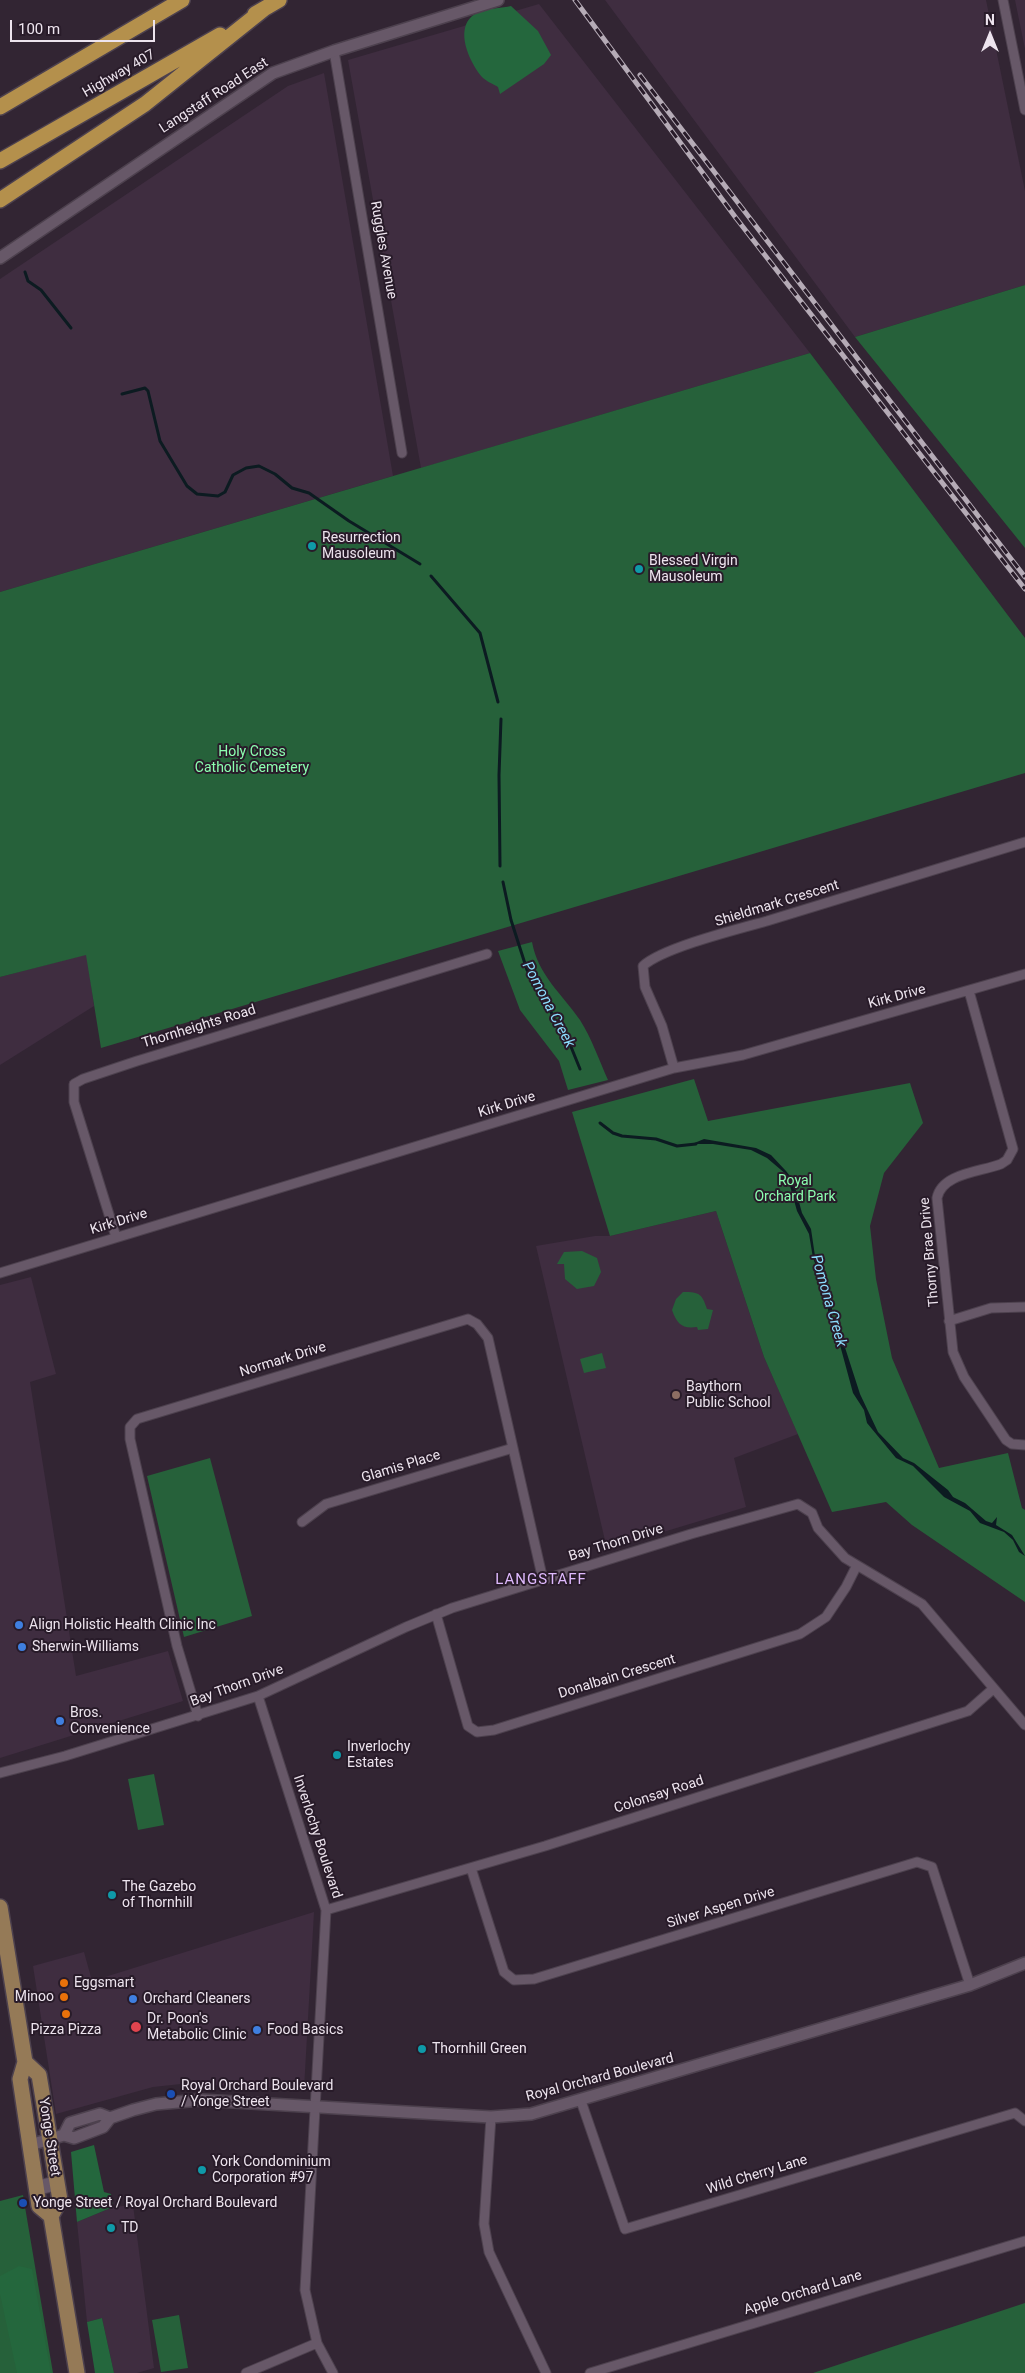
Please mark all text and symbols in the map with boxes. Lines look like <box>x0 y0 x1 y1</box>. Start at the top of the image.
scale bar <box>12 10 158 42</box>
north arrow <box>965 10 1015 60</box>
text: N <box>985 12 995 28</box>
text: 100 m <box>18 20 60 38</box>
street label: Highway 407 <box>80 47 158 101</box>
street label: Langstaff Road East <box>156 55 272 137</box>
street label: Ruggles Avenue <box>366 200 400 300</box>
place label: Resurrection Mausoleum <box>322 530 401 562</box>
marker: Resurrection Mausoleum <box>306 540 318 552</box>
place label: Blessed Virgin Mausoleum <box>649 553 738 586</box>
marker: Blessed Virgin Mausoleum <box>633 563 645 575</box>
park label: Holy Cross Catholic Cemetery <box>195 744 309 776</box>
street label: Shieldmark Crescent <box>713 877 841 931</box>
water label: Pomona Creek <box>518 959 578 1051</box>
street label: Kirk Drive <box>866 981 928 1013</box>
street label: Thornheights Road <box>140 1002 258 1052</box>
street label: Kirk Drive <box>476 1088 538 1122</box>
park label: Royal Orchard Park <box>754 1173 836 1206</box>
street label: Thorny Brae Drive <box>917 1197 943 1307</box>
street label: Kirk Drive <box>88 1205 150 1239</box>
water label: Pomona Creek <box>806 1253 850 1349</box>
street label: Normark Drive <box>238 1339 328 1381</box>
place label: Baythorn Public School <box>686 1379 771 1411</box>
marker: Baythorn Public School <box>670 1389 682 1401</box>
street label: Glamis Place <box>360 1447 442 1487</box>
street label: Bay Thorn Drive <box>567 1521 665 1565</box>
district label: LANGSTAFF <box>494 1571 588 1589</box>
place label: Align Holistic Health Clinic Inc <box>29 1617 216 1633</box>
marker: Align Holistic Health Clinic Inc <box>13 1619 25 1631</box>
place label: Sherwin-Williams <box>32 1639 139 1655</box>
marker: Sherwin-Williams <box>16 1641 28 1653</box>
street label: Donalbain Crescent <box>556 1651 678 1703</box>
street label: Bay Thorn Drive <box>188 1661 286 1711</box>
place label: Bros. Convenience <box>70 1705 150 1738</box>
marker: Bros. Convenience <box>54 1715 66 1727</box>
place label: Inverlochy Estates <box>347 1739 410 1771</box>
marker: Inverlochy Estates <box>331 1749 343 1761</box>
street label: Inverlochy Boulevard <box>289 1773 345 1901</box>
street label: Colonsay Road <box>612 1773 706 1817</box>
place label: The Gazebo of Thornhill <box>122 1879 196 1911</box>
street label: Silver Aspen Drive <box>665 1884 777 1932</box>
marker: The Gazebo of Thornhill <box>106 1889 118 1901</box>
place label: Eggsmart <box>74 1975 134 1991</box>
marker: Eggsmart <box>58 1977 70 1989</box>
place label: Minoo <box>15 1989 54 2005</box>
marker: Minoo <box>58 1991 70 2003</box>
place label: Orchard Cleaners <box>143 1991 251 2007</box>
marker: Orchard Cleaners <box>127 1993 139 2005</box>
marker: Pizza Pizza <box>60 2008 72 2020</box>
place label: Dr. Poon's Metabolic Clinic <box>147 2011 247 2044</box>
marker: Dr. Poon's Metabolic Clinic <box>129 2020 143 2034</box>
place label: Pizza Pizza <box>31 2022 101 2038</box>
place label: Food Basics <box>267 2022 343 2038</box>
marker: Food Basics <box>251 2024 263 2036</box>
place label: Thornhill Green <box>432 2041 527 2057</box>
marker: Thornhill Green <box>416 2043 428 2055</box>
street label: Royal Orchard Boulevard <box>524 2050 676 2106</box>
place label: Royal Orchard Boulevard / Yonge Street <box>181 2078 333 2110</box>
marker: Royal Orchard Boulevard / Yonge Street <box>165 2088 177 2100</box>
street label: Yonge Street <box>34 2096 64 2178</box>
street label: Wild Cherry Lane <box>704 2152 810 2198</box>
place label: York Condominium Corporation #97 <box>212 2154 331 2186</box>
marker: York Condominium Corporation #97 <box>196 2164 208 2176</box>
place label: Yonge Street / Royal Orchard Boulevard <box>33 2195 277 2211</box>
marker: Yonge Street / Royal Orchard Boulevard <box>17 2197 29 2209</box>
place label: TD <box>121 2220 139 2236</box>
marker: TD <box>105 2222 117 2234</box>
street label: Apple Orchard Lane <box>742 2267 864 2319</box>

